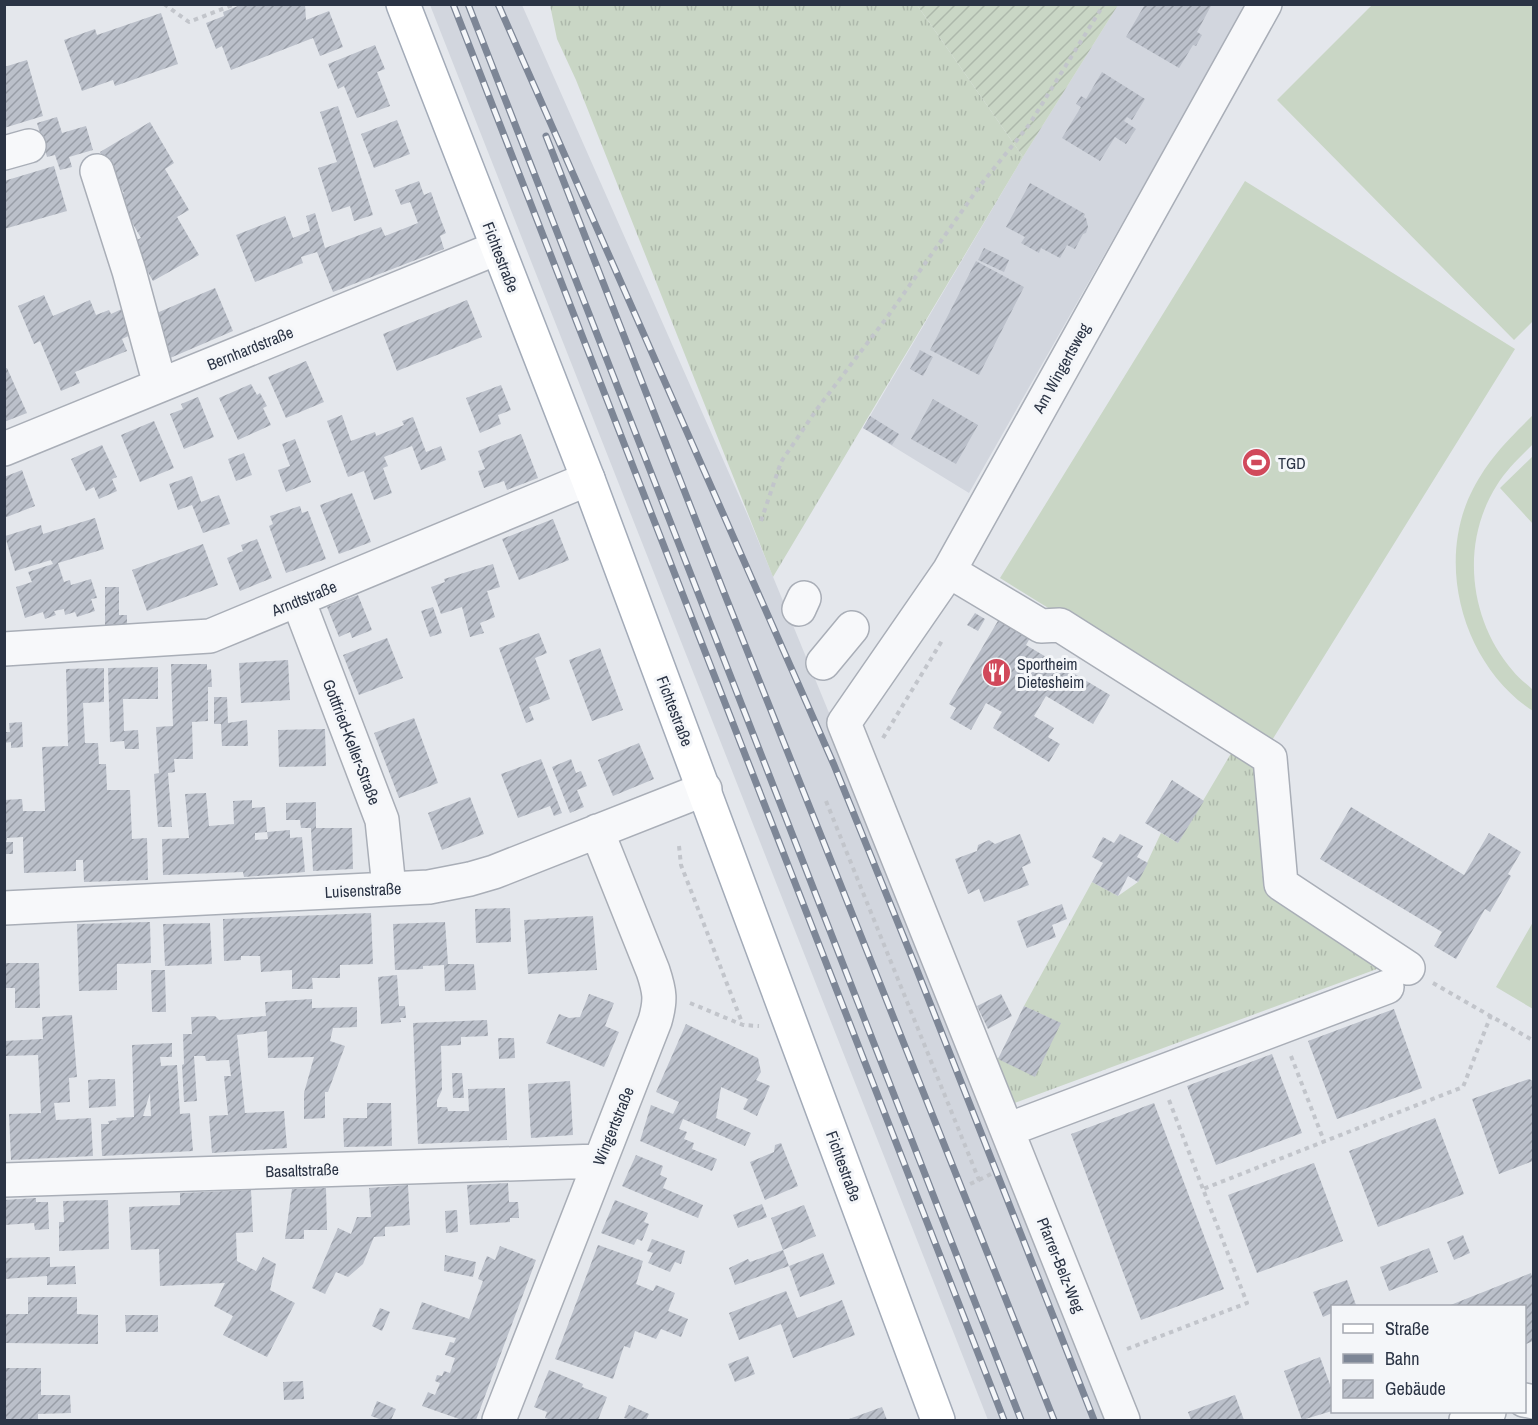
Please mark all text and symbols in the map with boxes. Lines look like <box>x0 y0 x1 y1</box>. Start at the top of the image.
street label: Fichtestraße <box>478 219 524 295</box>
street label: Am Wingertsweg <box>1027 318 1095 418</box>
street label: Bernhardstraße <box>204 321 296 375</box>
sports icon: TGD <box>1241 447 1273 479</box>
place label: TGD <box>1278 452 1306 474</box>
street label: Arndtstraße <box>267 575 340 621</box>
place label: Sportheim Dietesheim <box>1017 653 1084 693</box>
restaurant icon: Sportheim Dietesheim <box>980 657 1012 689</box>
street label: Fichtestraße <box>652 673 698 749</box>
street label: Gottfried-Keller-Straße <box>318 676 386 808</box>
street label: Luisenstraße <box>324 877 402 903</box>
street label: Wingertstraße <box>587 1083 639 1169</box>
street label: Fichtestraße <box>821 1128 867 1204</box>
street label: Basaltstraße <box>265 1158 339 1182</box>
street label: Pfarrer-Belz-Weg <box>1032 1214 1090 1317</box>
legend <box>1331 1305 1526 1413</box>
text: Straße <box>1385 1316 1429 1341</box>
text: Bahn <box>1385 1346 1419 1371</box>
text: Gebäude <box>1385 1376 1446 1401</box>

